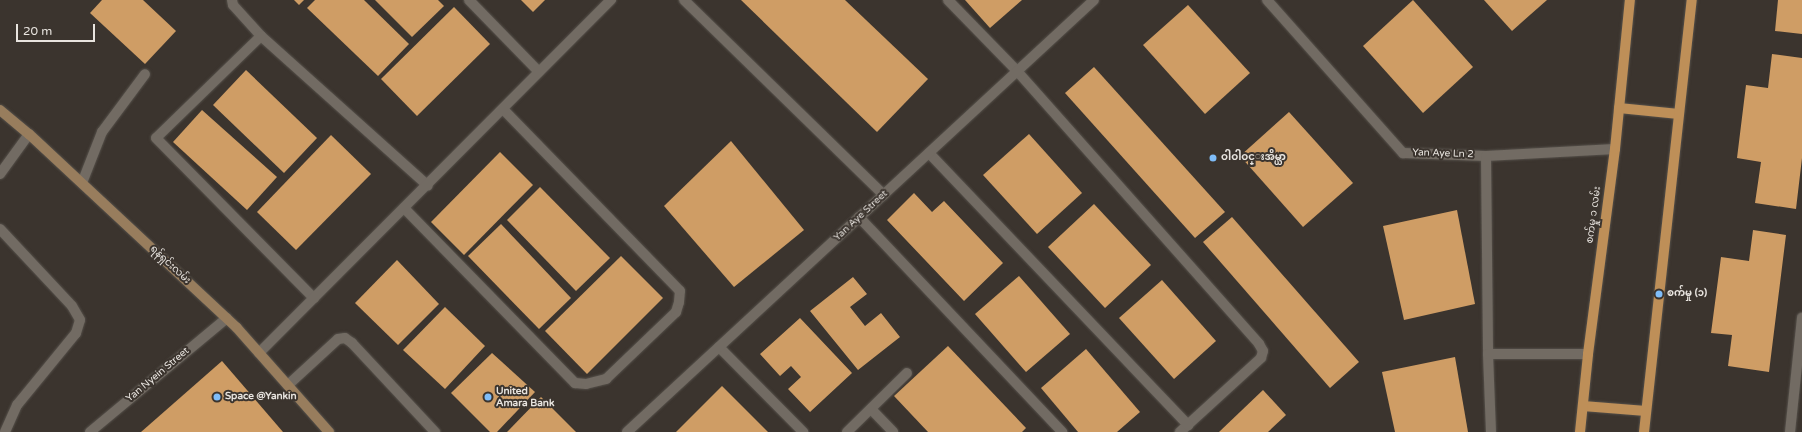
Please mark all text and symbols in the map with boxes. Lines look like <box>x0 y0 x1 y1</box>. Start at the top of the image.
scale bar <box>18 16 97 42</box>
text: 20 m <box>23 24 52 38</box>
street label: Yan Aye Ln 2 <box>1412 147 1474 161</box>
place label: ဝါဝါဝင္းအိမ္ယာ <box>1221 152 1286 164</box>
marker: ဝါဝါဝင္းအိမ္ယာ <box>1208 153 1218 163</box>
street label: စက်မှု ၁ လမ်း <box>1584 186 1604 244</box>
street label: Yan Aye Street <box>832 188 890 244</box>
street label: ရန်ရှင်းလမ်း <box>147 243 193 287</box>
place label: စက်မှု (၁) <box>1667 288 1707 300</box>
marker: စက်မှု (၁) <box>1654 289 1664 299</box>
street label: Yan Nyein Street <box>124 345 192 405</box>
place label: United Amara Bank <box>496 385 554 408</box>
place label: Space @Yankin <box>225 391 297 403</box>
marker: Space @Yankin <box>212 392 222 402</box>
marker: United Amara Bank <box>483 392 493 402</box>

